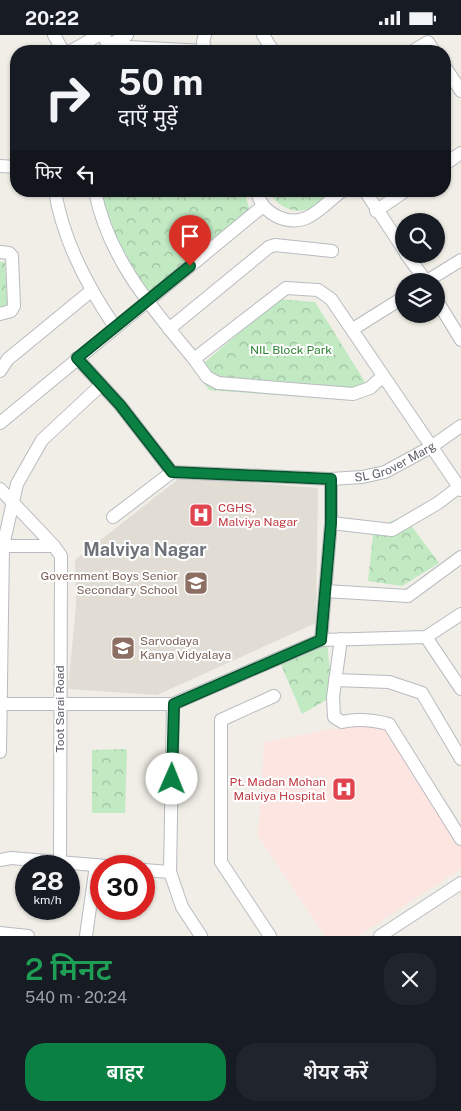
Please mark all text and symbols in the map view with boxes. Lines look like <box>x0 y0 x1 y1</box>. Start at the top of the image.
text: 20:22 <box>25 7 79 29</box>
text: 50 m <box>118 62 203 103</box>
icon: right <box>35 65 100 130</box>
text: दाएँ मुड़ें <box>118 104 178 130</box>
icon: left <box>72 160 100 188</box>
text: फिर <box>35 161 62 183</box>
map controls <box>395 213 445 323</box>
button: search <box>395 213 445 263</box>
pin <box>169 215 211 266</box>
icon: arrive <box>176 222 204 250</box>
button: layers <box>395 273 445 323</box>
park label: NIL Block Park <box>250 343 332 357</box>
street label: SL Grover Marg <box>354 439 438 484</box>
place label: CGHS, Malviya Nagar <box>218 501 298 529</box>
hospital icon: CGHS, Malviya Nagar <box>188 502 214 528</box>
district label: Malviya Nagar <box>83 539 207 560</box>
place label: Government Boys Senior Secondary School <box>41 569 178 597</box>
school or university icon: Government Boys Senior Secondary School <box>183 570 209 596</box>
place label: Sarvodaya Kanya Vidyalaya <box>140 634 231 662</box>
school or university icon: Sarvodaya Kanya Vidyalaya <box>110 635 136 661</box>
street label: Toot Sarai Road <box>53 665 67 753</box>
position arrow <box>145 752 197 804</box>
place label: Pt. Madan Mohan Malviya Hospital <box>229 775 326 803</box>
hospital icon: Pt. Madan Mohan Malviya Hospital <box>331 776 357 802</box>
speed limit sign: 30 <box>90 855 155 920</box>
text: 28 <box>31 866 64 896</box>
text: km/h <box>33 893 62 907</box>
text: 2 मिनट <box>25 951 111 987</box>
button: close <box>384 953 436 1005</box>
text: 540 m · 20:24 <box>25 988 127 1007</box>
button: बाहर <box>25 1043 226 1101</box>
button: शेयर करें <box>236 1043 436 1101</box>

